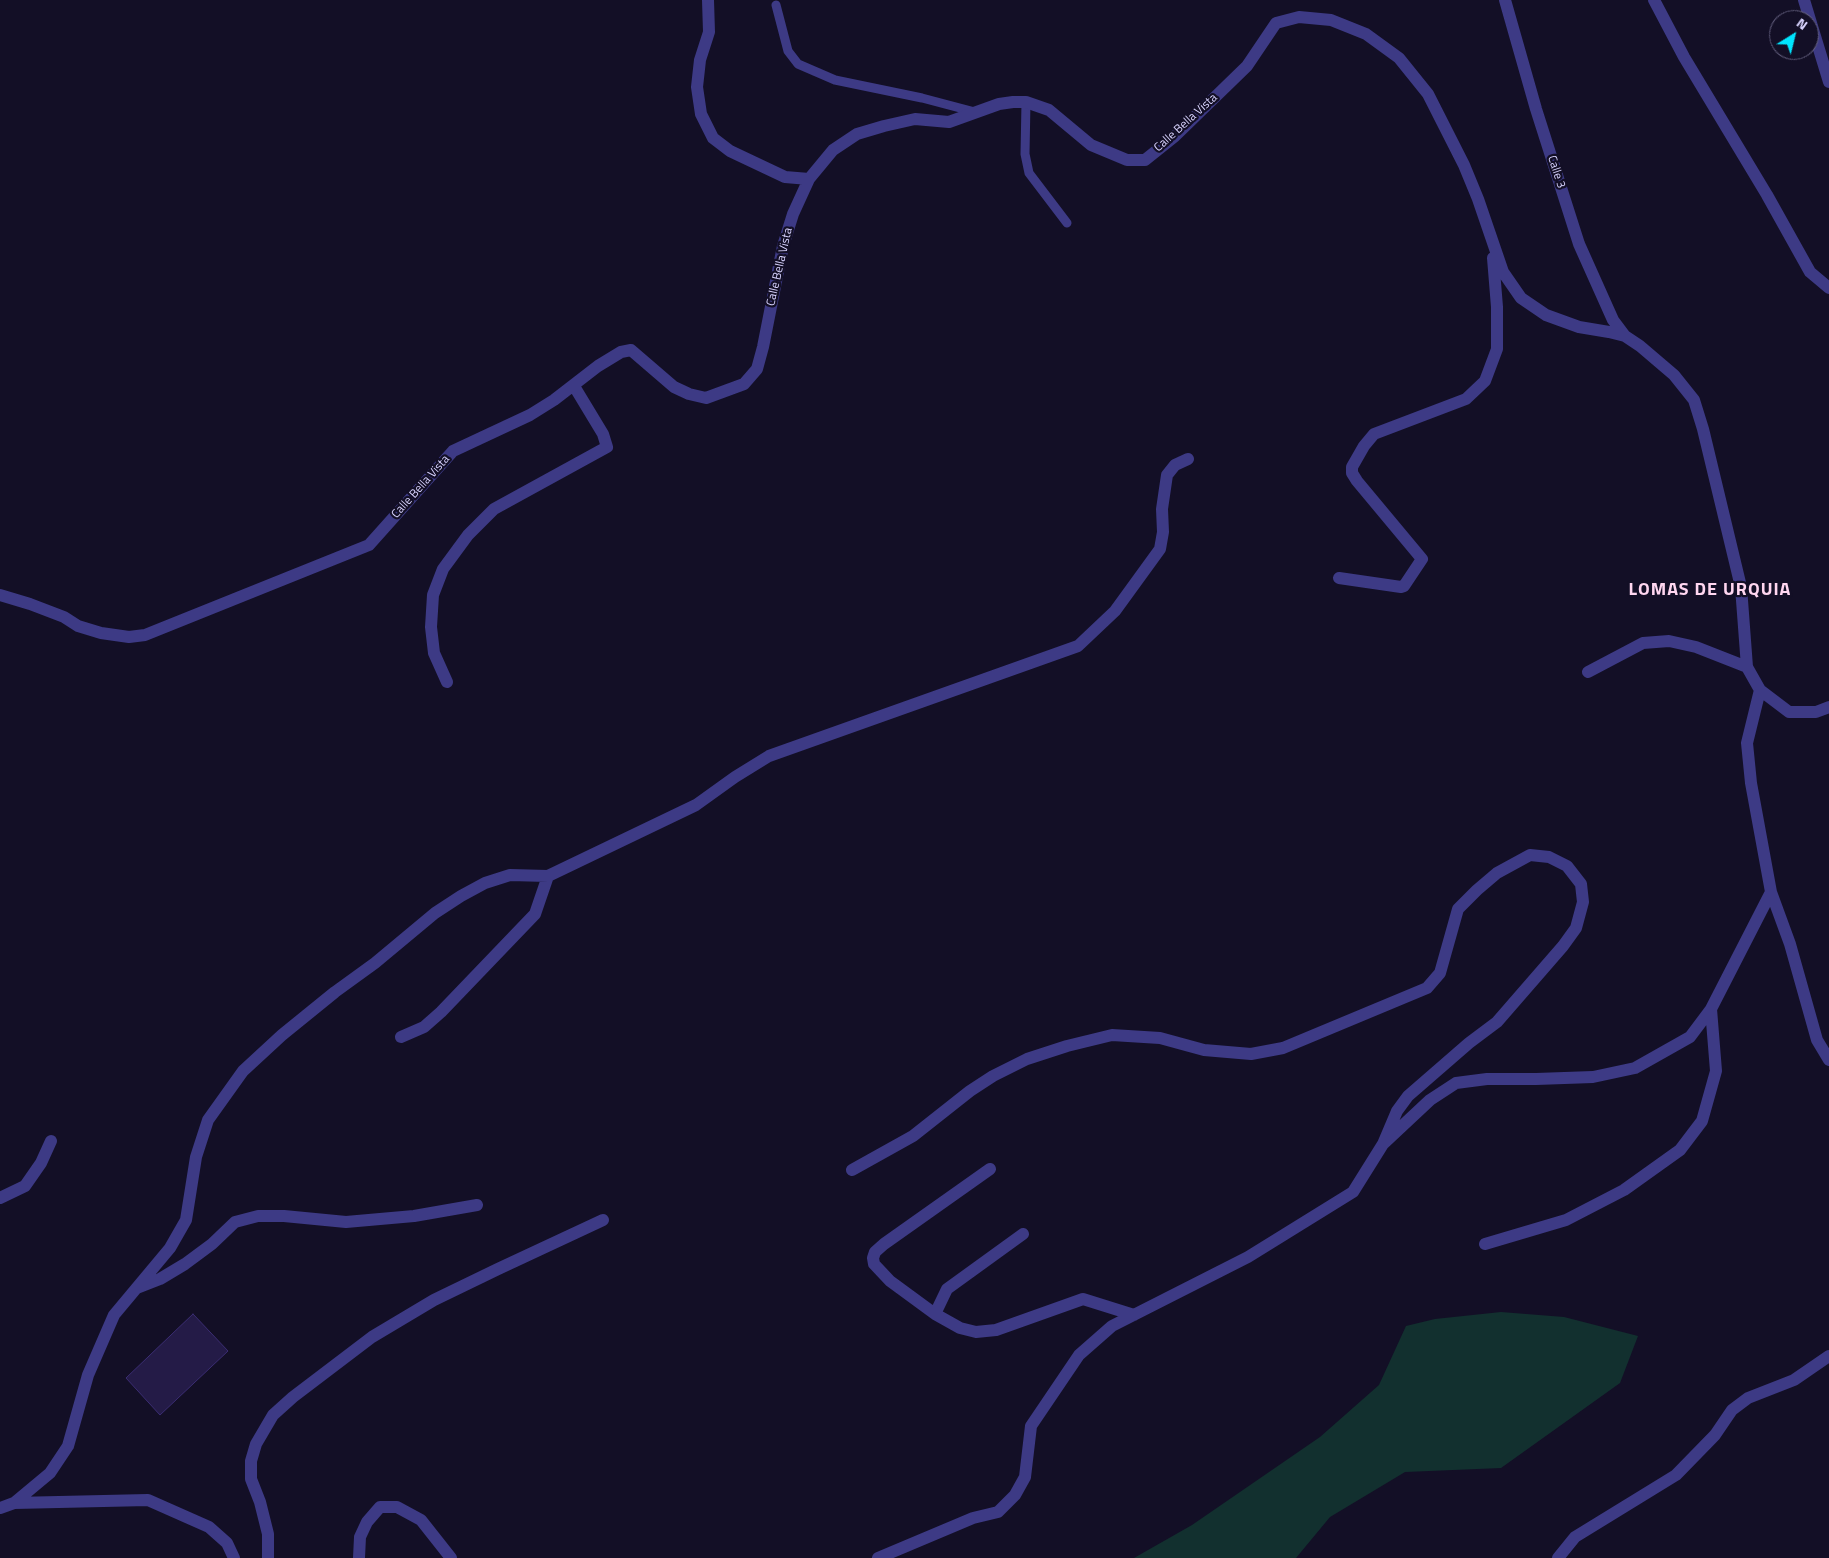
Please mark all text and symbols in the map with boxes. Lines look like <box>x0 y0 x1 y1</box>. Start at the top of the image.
north arrow <box>1769 10 1819 60</box>
text: N <box>1792 12 1813 35</box>
street label: Calle Bella Vista <box>1152 91 1220 155</box>
street label: Calle 3 <box>1544 154 1568 190</box>
street label: Calle Bella Vista <box>764 226 796 308</box>
street label: Calle Bella Vista <box>389 453 453 521</box>
district label: LOMAS DE URQUIA <box>1627 580 1793 602</box>

